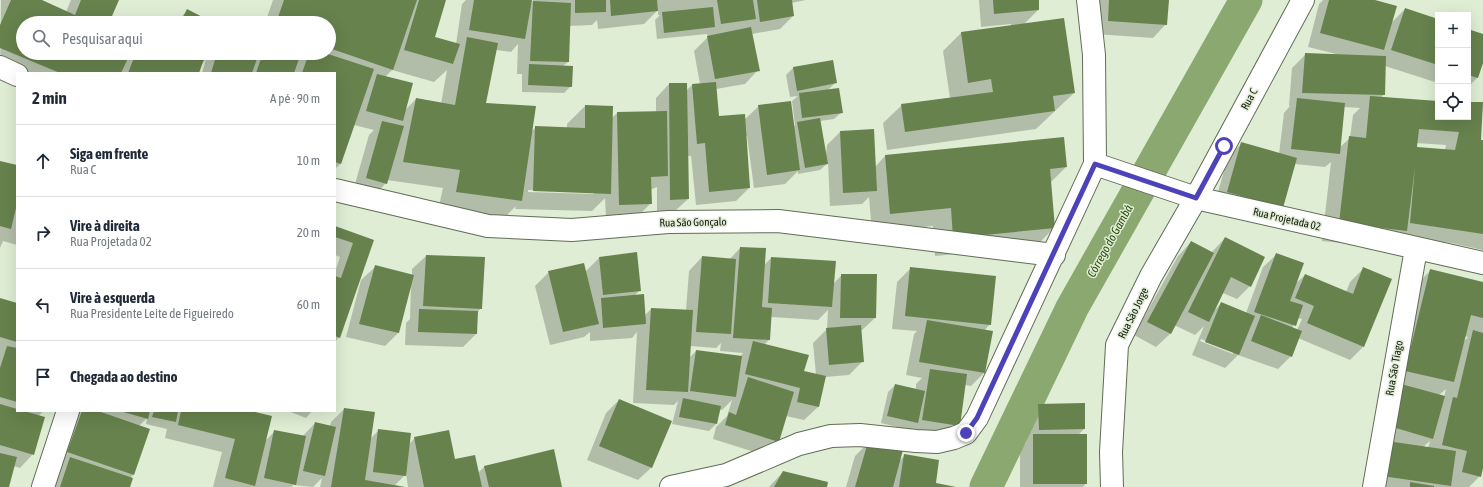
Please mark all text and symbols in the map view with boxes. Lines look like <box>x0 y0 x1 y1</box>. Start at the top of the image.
map controls <box>1435 12 1471 120</box>
button: + <box>1435 12 1471 48</box>
search box <box>16 16 336 60</box>
icon: search <box>30 27 52 49</box>
text: Pesquisar aqui <box>62 30 143 47</box>
button: − <box>1435 48 1471 84</box>
button: locate <box>1435 84 1471 120</box>
street label: Rua C <box>1238 86 1260 112</box>
text: 2 min <box>32 88 67 108</box>
text: A pé · 90 m <box>270 91 320 106</box>
route start <box>1215 137 1233 155</box>
text: Siga em frente <box>70 145 148 162</box>
icon: ahead <box>32 150 54 172</box>
text: 10 m <box>297 153 320 168</box>
text: Rua C <box>70 162 96 177</box>
water label: Córrego do Gambá <box>1084 202 1136 280</box>
street label: Rua Projetada 02 <box>1252 205 1322 233</box>
street label: Rua São Gonçalo <box>659 215 727 229</box>
text: Vire à direita <box>70 217 140 234</box>
icon: right <box>32 222 54 244</box>
text: 20 m <box>297 225 320 240</box>
text: Rua Projetada 02 <box>70 234 152 249</box>
street label: Rua São Jorge <box>1116 286 1150 340</box>
text: Vire à esquerda <box>70 289 155 306</box>
icon: left <box>32 294 54 316</box>
text: 60 m <box>297 297 320 312</box>
text: Rua Presidente Leite de Figueiredo <box>70 306 234 321</box>
street label: Rua São Tiago <box>1383 339 1405 397</box>
icon: arrive <box>32 366 54 388</box>
text: Chegada ao destino <box>70 368 178 385</box>
route end <box>957 424 975 442</box>

